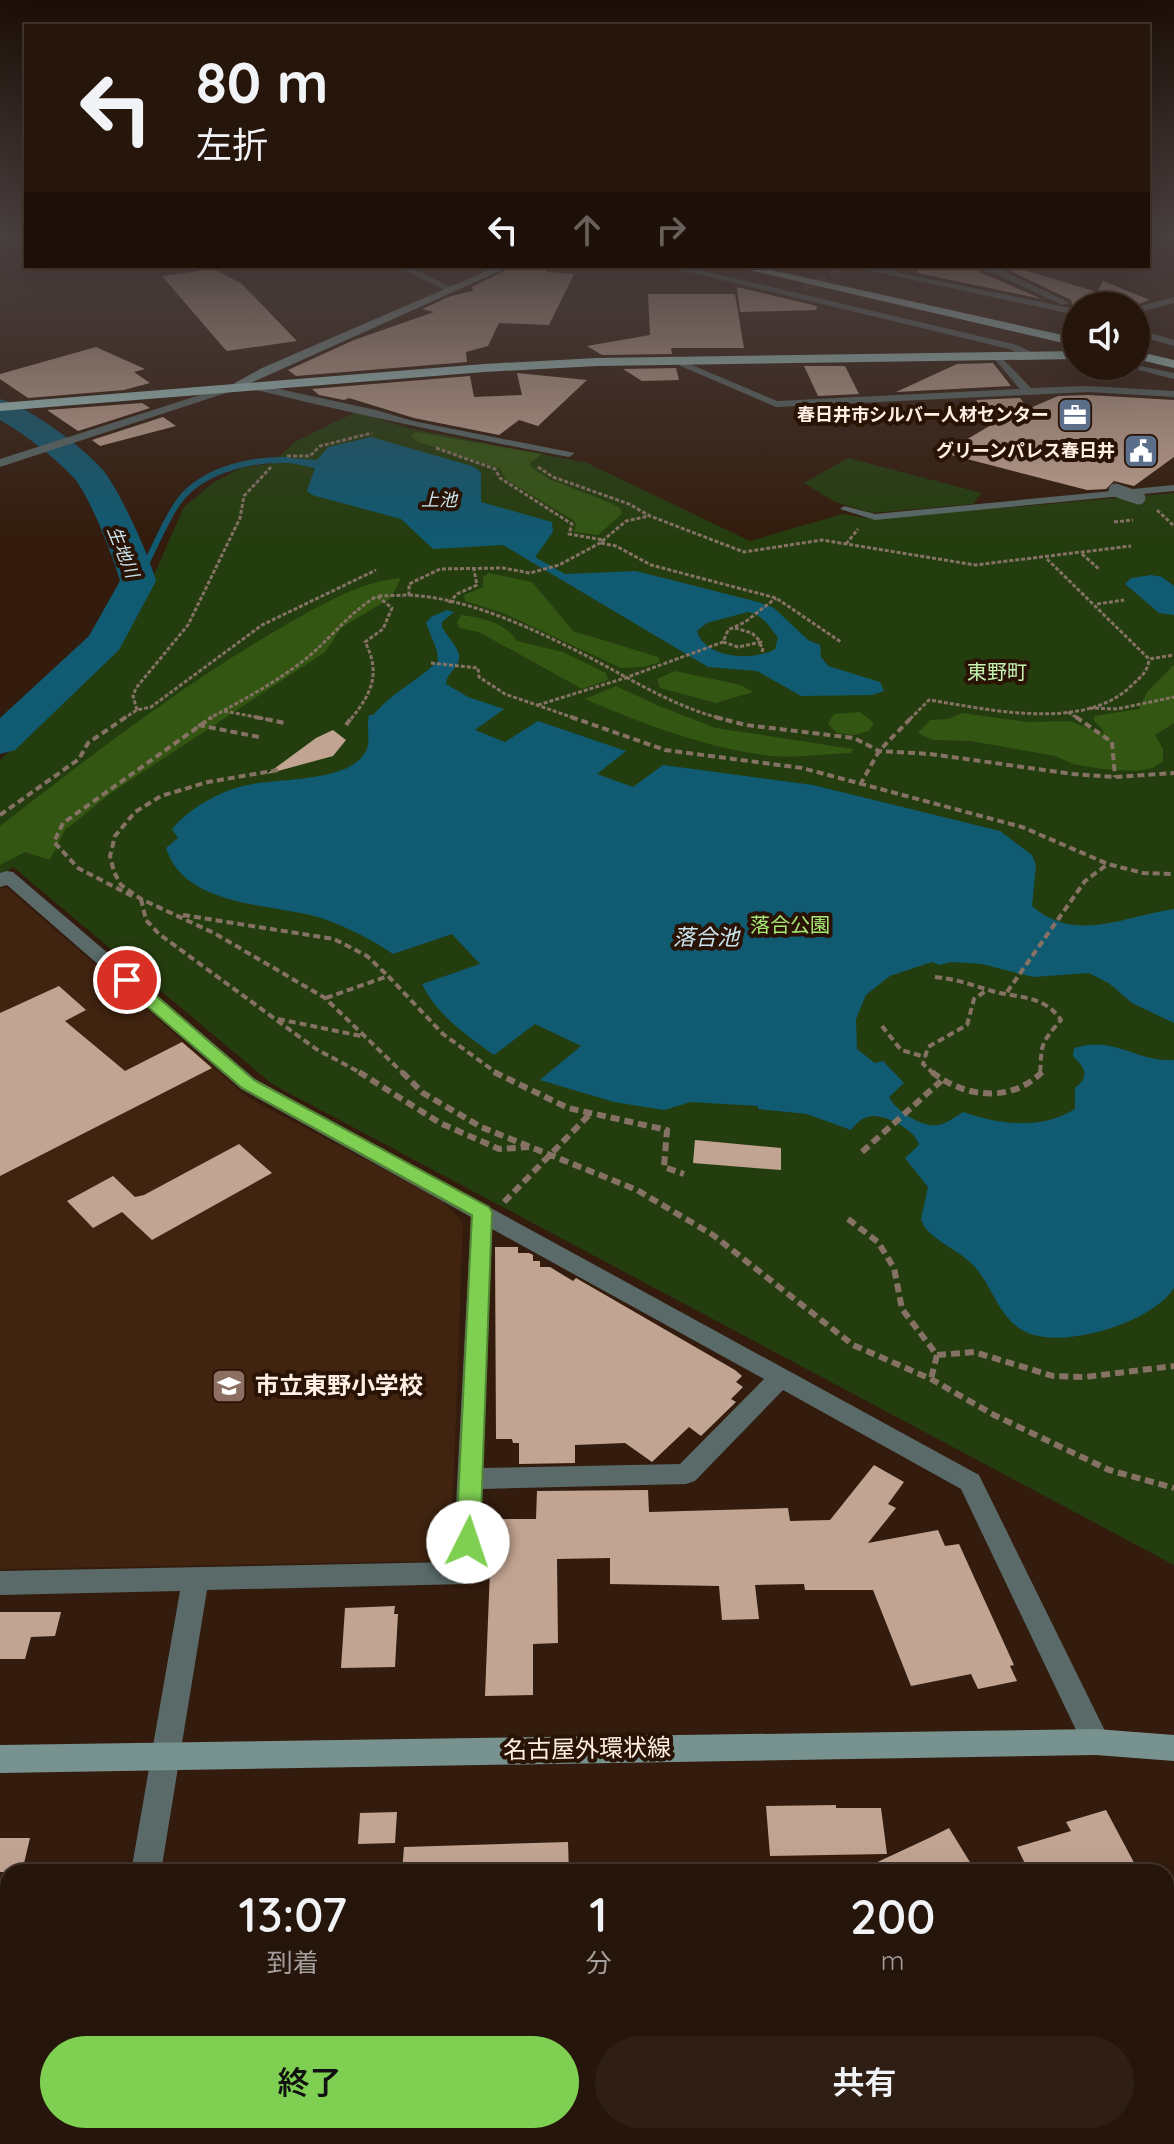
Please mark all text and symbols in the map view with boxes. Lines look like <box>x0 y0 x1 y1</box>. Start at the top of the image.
text: 80 m <box>196 47 328 117</box>
icon: left <box>64 56 168 160</box>
text: 左折 <box>196 122 268 167</box>
icon: left <box>481 208 525 252</box>
icon: ahead <box>565 208 609 252</box>
icon: right <box>649 208 693 252</box>
map controls <box>1062 292 1150 380</box>
button: sound <box>1062 292 1150 380</box>
office icon: 春日井市シルバー人材センター <box>1056 396 1094 434</box>
place label: 春日井市シルバー人材センター <box>797 403 1049 426</box>
public building icon: グリーンパレス春日井 <box>1122 432 1160 470</box>
place label: グリーンパレス春日井 <box>936 439 1115 462</box>
water label: 上池 <box>421 488 459 511</box>
water label: 生地川 <box>103 522 145 583</box>
district label: 東野町 <box>967 659 1027 684</box>
park label: 落合公園 <box>750 912 830 937</box>
water label: 落合池 <box>673 923 741 951</box>
pin <box>93 946 161 1014</box>
icon: arrive <box>105 958 149 1002</box>
school or university icon: 市立東野小学校 <box>210 1367 248 1405</box>
place label: 市立東野小学校 <box>255 1370 423 1400</box>
position arrow <box>426 1500 510 1584</box>
street label: 名古屋外環状線 <box>503 1732 671 1764</box>
text: 13:07 <box>239 1884 347 1944</box>
text: 1 <box>589 1884 608 1944</box>
text: 200 <box>850 1886 935 1946</box>
text: m <box>881 1944 905 1977</box>
text: 到着 <box>267 1946 319 1979</box>
text: 分 <box>585 1946 612 1979</box>
button: 終了 <box>40 2036 579 2128</box>
button: 共有 <box>595 2036 1134 2128</box>

